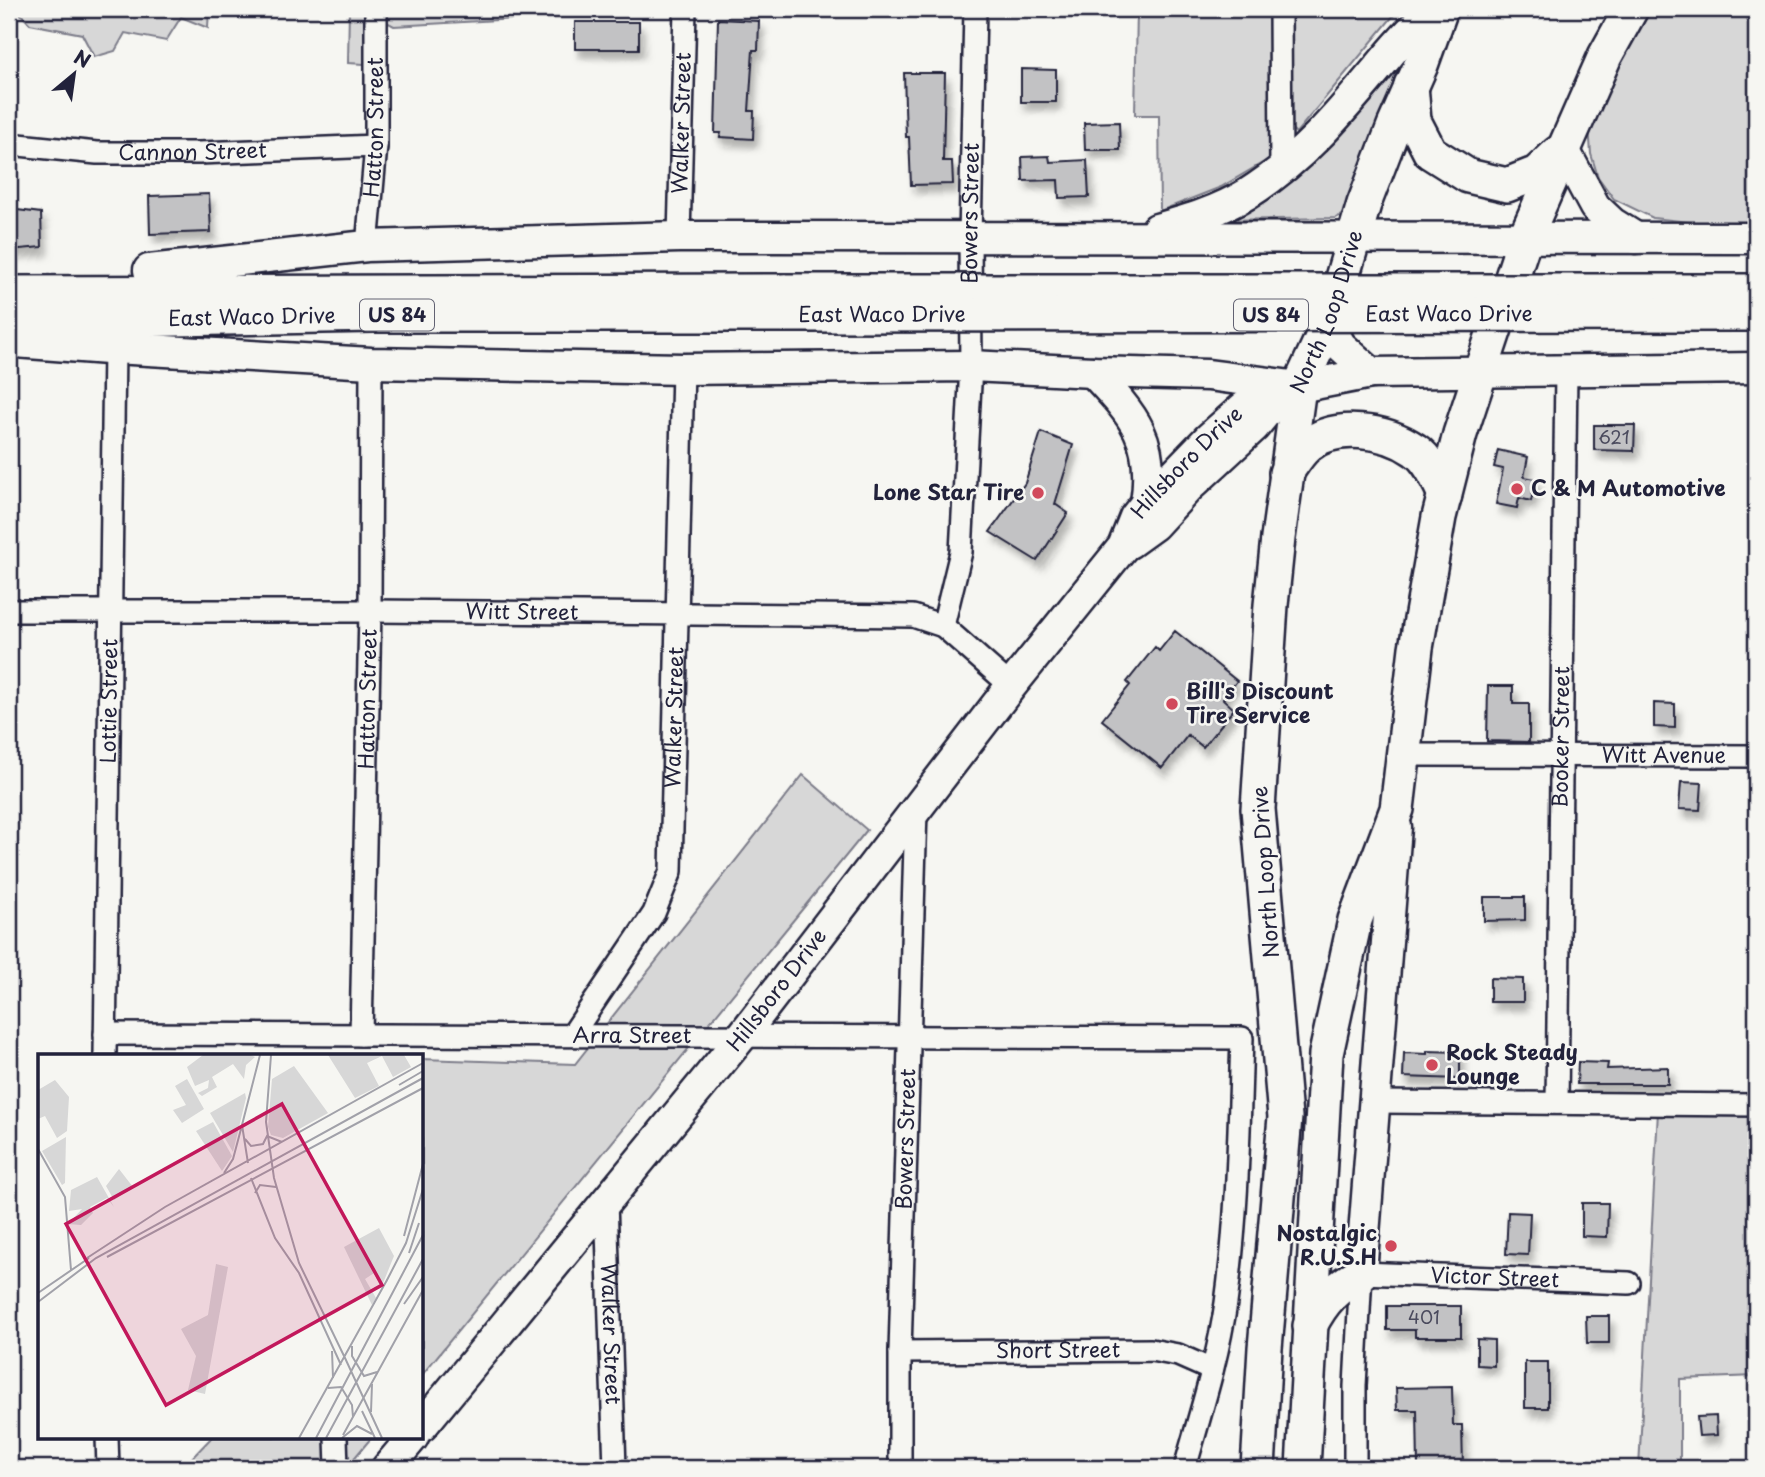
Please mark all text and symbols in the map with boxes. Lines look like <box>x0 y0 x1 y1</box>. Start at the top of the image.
north arrow <box>38 38 108 108</box>
text: N <box>69 42 96 74</box>
street label: Walker Street <box>662 52 698 194</box>
street label: Hatton Street <box>353 57 390 199</box>
street label: Cannon Street <box>118 132 267 167</box>
street label: Bowers Street <box>952 142 986 284</box>
street label: North Loop Drive <box>1280 226 1369 398</box>
street label: East Waco Drive <box>1365 296 1533 328</box>
street label: East Waco Drive <box>798 297 966 329</box>
street label: East Waco Drive <box>168 298 336 333</box>
road number: US 84 <box>360 300 434 330</box>
road number: US 84 <box>1234 300 1308 330</box>
street label: Hillsboro Drive <box>1122 397 1249 525</box>
house number: 621 <box>1598 423 1630 450</box>
place label: C & M Automotive <box>1531 471 1726 503</box>
place label: Lone Star Tire <box>873 475 1024 507</box>
marker: C & M Automotive <box>1509 481 1525 497</box>
marker: Lone Star Tire <box>1030 485 1046 501</box>
street label: Witt Street <box>465 594 579 627</box>
street label: Hatton Street <box>349 628 384 770</box>
street label: Lottie Street <box>91 638 124 764</box>
street label: Walker Street <box>655 646 690 788</box>
street label: Booker Street <box>1543 666 1576 808</box>
place label: Bill's Discount Tire Service <box>1186 674 1334 730</box>
marker: Bill's Discount Tire Service <box>1164 696 1180 712</box>
street label: Witt Avenue <box>1602 738 1726 770</box>
street label: North Loop Drive <box>1242 785 1286 959</box>
street label: Hillsboro Drive <box>718 921 833 1058</box>
street label: Arra Street <box>573 1018 691 1050</box>
place label: Rock Steady Lounge <box>1446 1035 1578 1091</box>
inset map <box>38 1054 424 1438</box>
marker: Rock Steady Lounge <box>1424 1057 1440 1073</box>
street label: Bowers Street <box>886 1068 922 1210</box>
place label: Nostalgic R.U.S.H <box>1277 1216 1377 1272</box>
marker: Nostalgic R.U.S.H <box>1383 1238 1399 1254</box>
street label: Victor Street <box>1430 1258 1560 1294</box>
street label: Walker Street <box>594 1263 631 1405</box>
house number: 401 <box>1408 1303 1440 1330</box>
street label: Short Street <box>996 1332 1120 1365</box>

